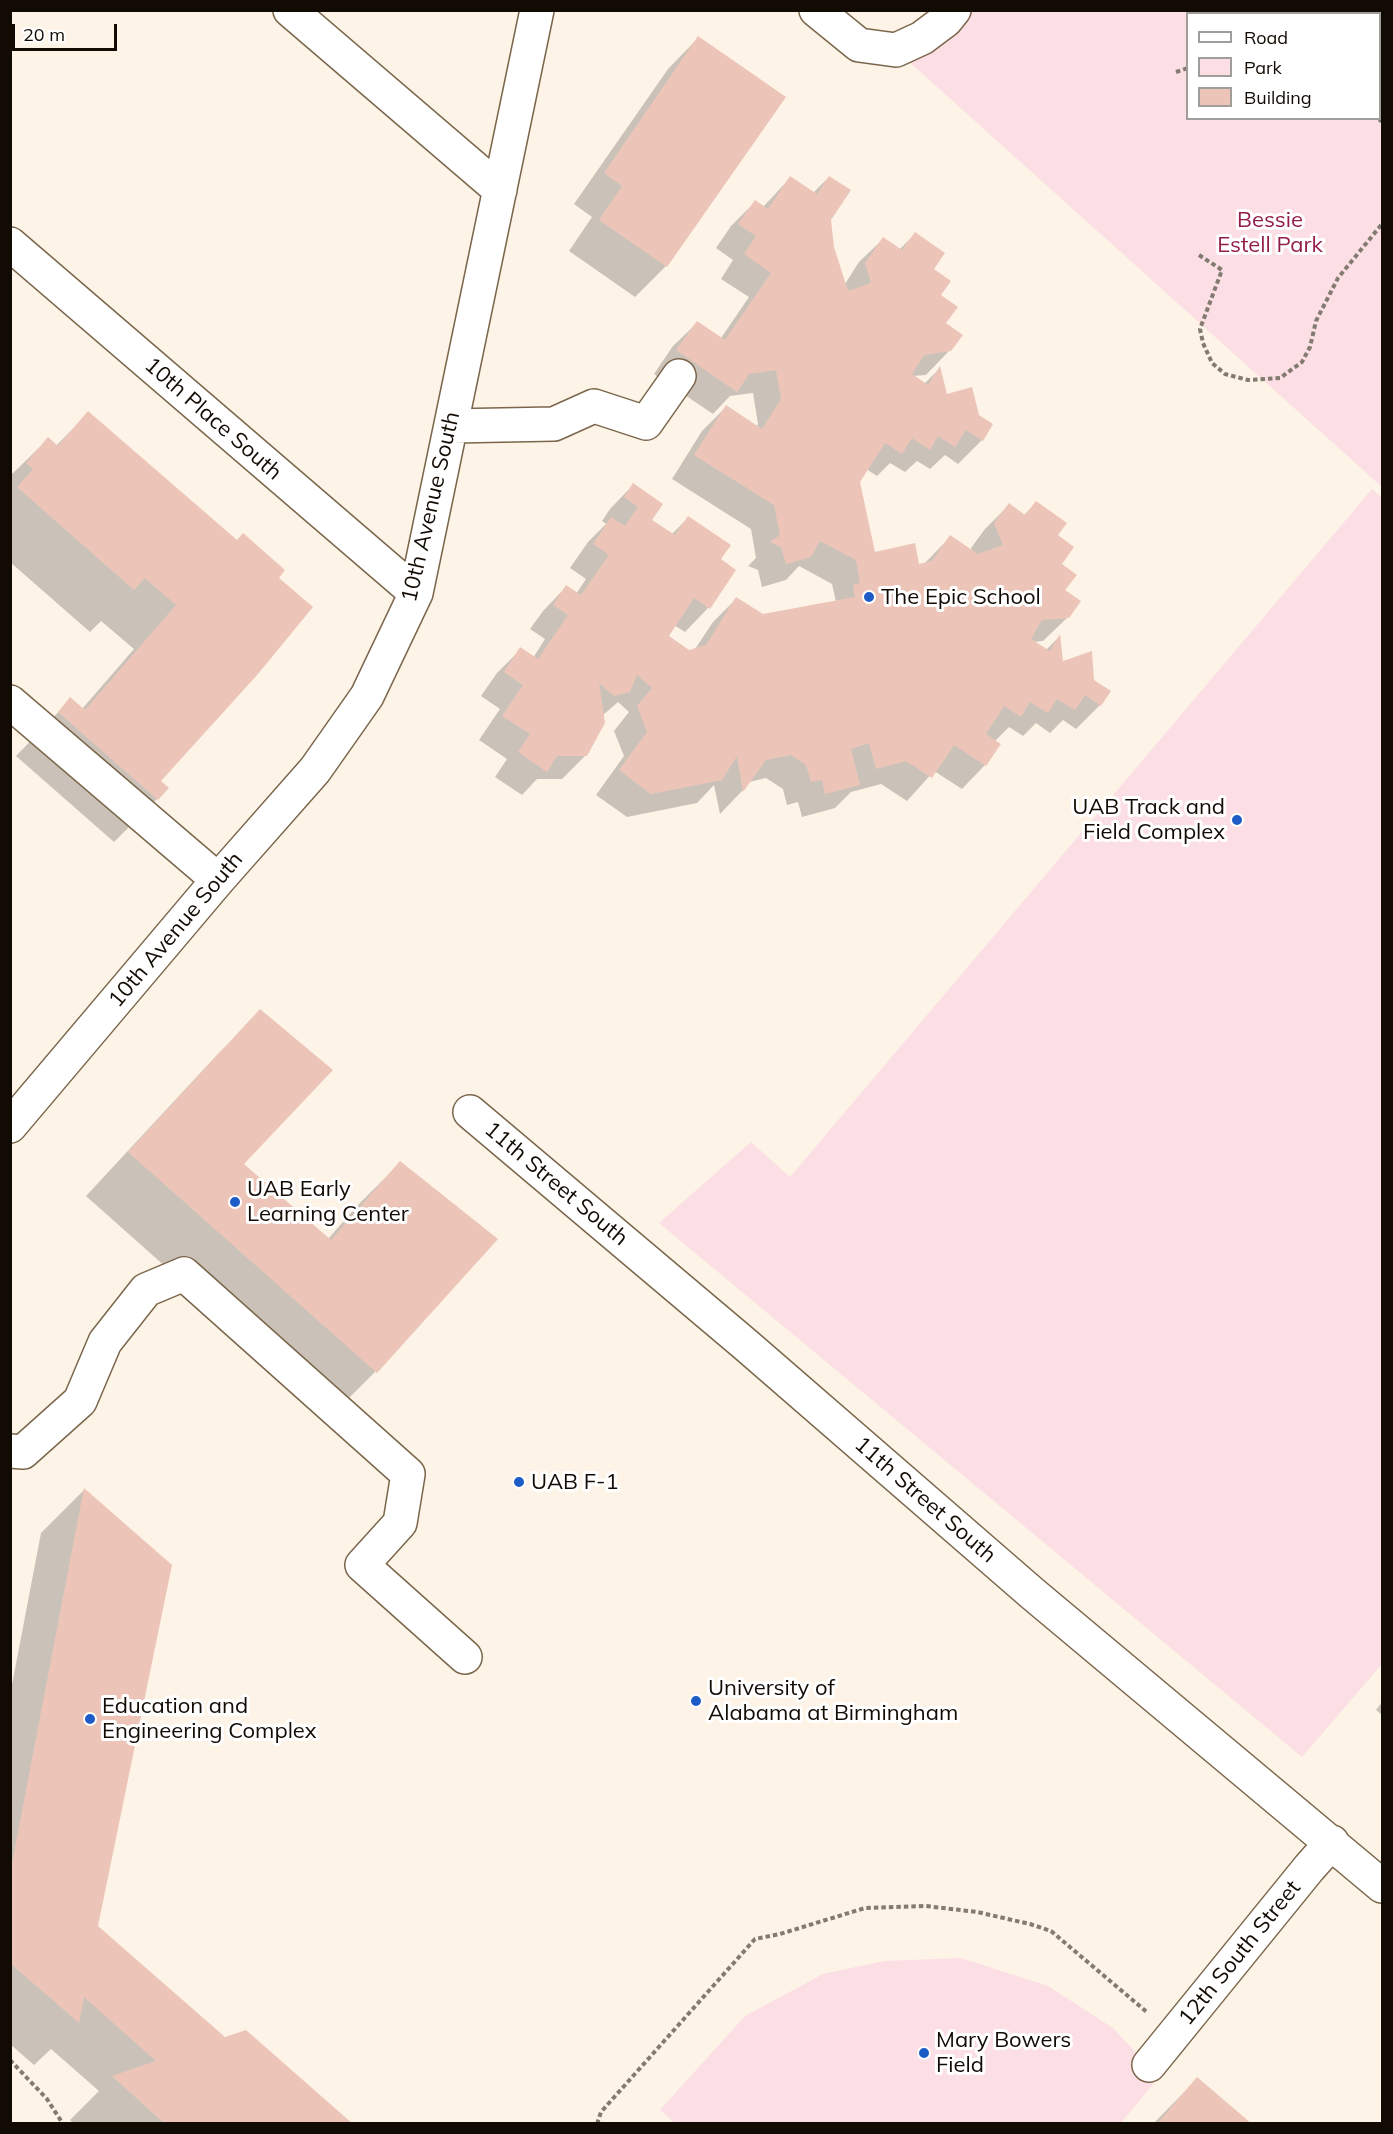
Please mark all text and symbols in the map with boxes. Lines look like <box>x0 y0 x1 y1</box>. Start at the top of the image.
scale bar <box>15 12 120 50</box>
legend <box>1186 12 1381 120</box>
text: 20 m <box>23 23 65 46</box>
text: Road <box>1244 26 1288 49</box>
text: Park <box>1244 56 1282 79</box>
text: Building <box>1244 86 1312 109</box>
park label: Bessie Estell Park <box>1217 207 1323 258</box>
street label: 10th Place South <box>139 352 287 486</box>
street label: 10th Avenue South <box>396 409 466 605</box>
place label: The Epic School <box>881 584 1041 610</box>
marker: The Epic School <box>862 590 876 604</box>
place label: UAB Track and Field Complex <box>1072 794 1225 846</box>
marker: UAB Track and Field Complex <box>1230 813 1244 827</box>
street label: 10th Avenue South <box>103 847 249 1013</box>
street label: 11th Street South <box>479 1116 633 1252</box>
place label: UAB Early Learning Center <box>247 1176 409 1228</box>
marker: UAB Early Learning Center <box>228 1195 242 1209</box>
street label: 11th Street South <box>849 1431 1001 1569</box>
place label: UAB F-1 <box>531 1469 619 1495</box>
marker: UAB F-1 <box>512 1475 526 1489</box>
place label: University of Alabama at Birmingham <box>708 1675 958 1726</box>
place label: Education and Engineering Complex <box>102 1693 317 1744</box>
marker: University of Alabama at Birmingham <box>689 1694 703 1708</box>
marker: Education and Engineering Complex <box>83 1712 97 1726</box>
street label: 12th South Street <box>1173 1875 1307 2031</box>
place label: Mary Bowers Field <box>936 2027 1071 2078</box>
marker: Mary Bowers Field <box>917 2046 931 2060</box>

